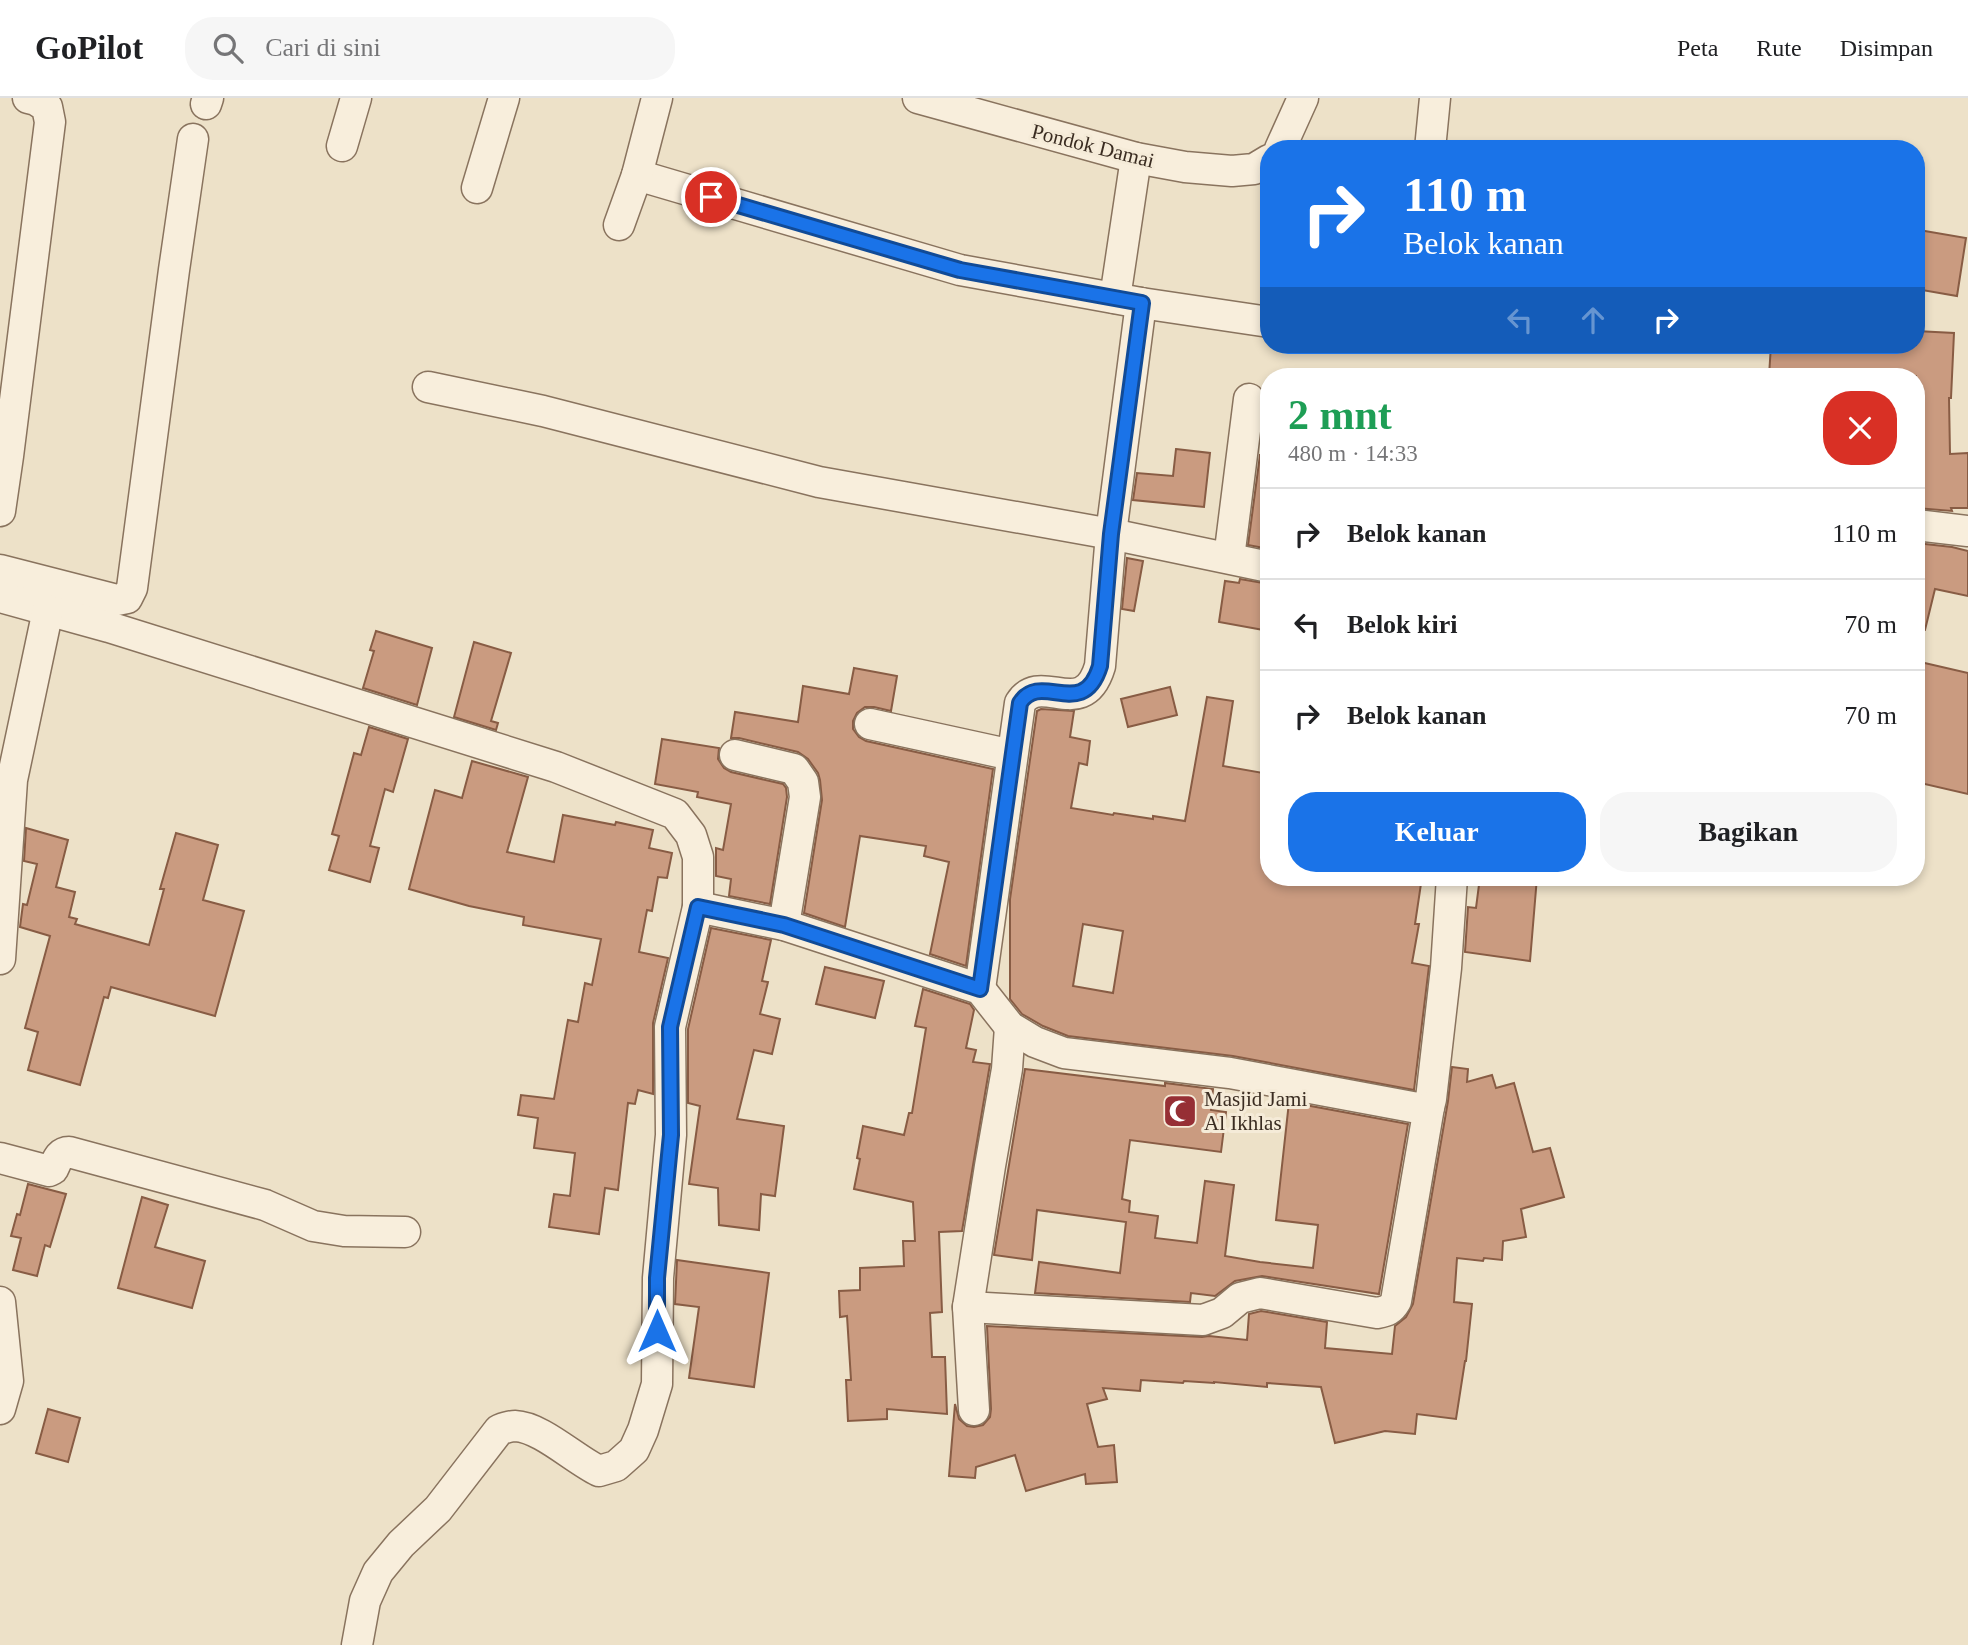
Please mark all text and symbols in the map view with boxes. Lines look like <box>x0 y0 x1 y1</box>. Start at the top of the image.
search box <box>185 17 675 80</box>
icon: search <box>209 29 247 67</box>
text: GoPilot <box>35 30 143 66</box>
text: Cari di sini <box>265 33 381 62</box>
text: Peta <box>1677 35 1718 61</box>
text: Rute <box>1756 35 1802 61</box>
text: Disimpan <box>1840 35 1933 61</box>
street label: Pondok Damai <box>1029 119 1157 173</box>
pin <box>681 167 741 227</box>
text: 110 m <box>1403 167 1527 222</box>
icon: right <box>1288 168 1379 259</box>
icon: arrive <box>692 178 730 216</box>
text: Belok kanan <box>1403 225 1564 261</box>
icon: left <box>1501 301 1539 339</box>
icon: ahead <box>1574 301 1612 339</box>
icon: right <box>1647 301 1685 339</box>
button: close <box>1823 391 1897 465</box>
text: 2 mnt <box>1288 392 1392 438</box>
text: 480 m · 14:33 <box>1288 441 1418 466</box>
icon: right <box>1288 515 1326 553</box>
text: Belok kanan <box>1347 519 1486 548</box>
text: 110 m <box>1832 519 1897 548</box>
icon: left <box>1288 606 1326 644</box>
text: Belok kiri <box>1347 610 1458 639</box>
text: 70 m <box>1844 610 1897 639</box>
icon: right <box>1288 697 1326 735</box>
text: Belok kanan <box>1347 701 1486 730</box>
text: 70 m <box>1844 701 1897 730</box>
button: Keluar <box>1288 792 1586 872</box>
button: Bagikan <box>1600 792 1897 872</box>
place label: Masjid Jami Al Ikhlas <box>1204 1087 1307 1135</box>
mosque icon: Masjid Jami Al Ikhlas <box>1161 1092 1199 1130</box>
position arrow <box>620 1294 694 1368</box>

